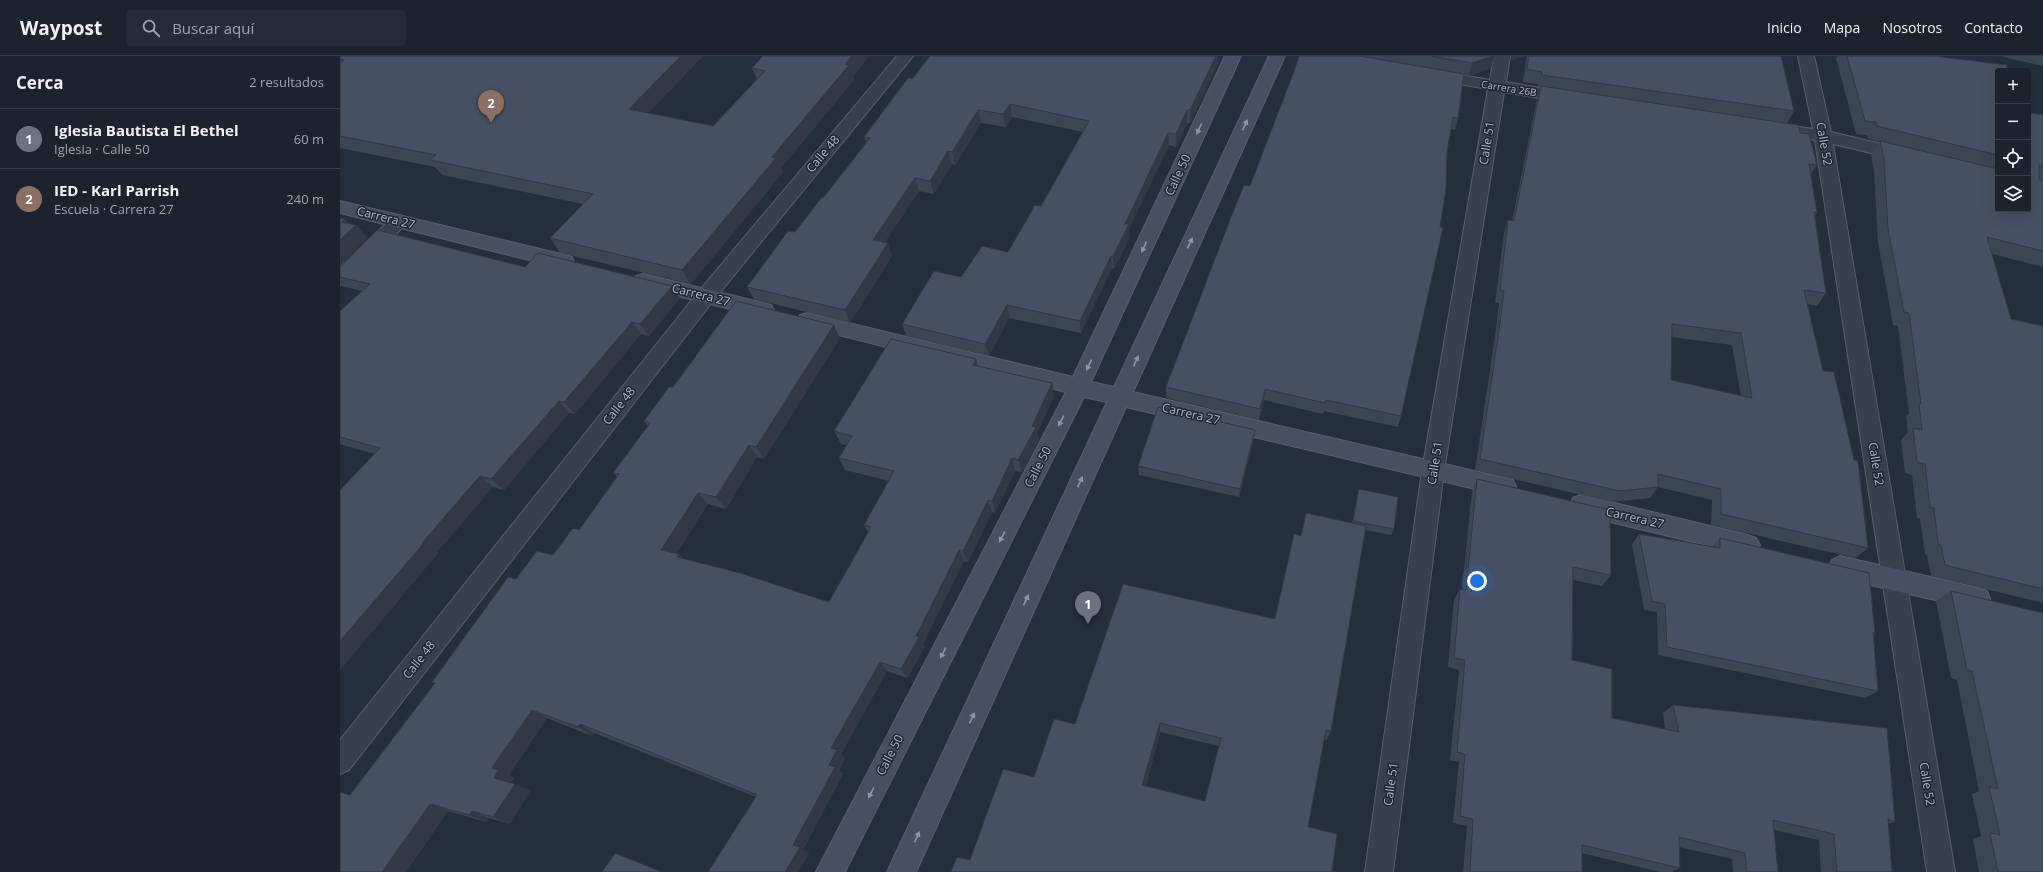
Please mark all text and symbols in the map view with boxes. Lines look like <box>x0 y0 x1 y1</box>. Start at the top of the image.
search box <box>126 10 406 46</box>
text: Waypost <box>20 15 102 41</box>
icon: search <box>140 17 162 39</box>
text: Buscar aquí <box>172 18 254 38</box>
text: Inicio <box>1767 18 1802 37</box>
text: Mapa <box>1824 18 1860 37</box>
text: Nosotros <box>1882 18 1942 37</box>
text: Contacto <box>1964 18 2023 37</box>
map controls <box>1995 68 2031 212</box>
button: + <box>1995 68 2031 104</box>
text: Cerca <box>16 71 64 94</box>
text: 2 resultados <box>249 73 324 91</box>
street label: Carrera 26B <box>1480 77 1538 99</box>
pin: 2 <box>478 90 504 123</box>
button: − <box>1995 104 2031 140</box>
text: Iglesia Bautista El Bethel <box>54 120 239 140</box>
one-way arrow <box>1242 120 1248 131</box>
street label: Calle 51 <box>1475 120 1498 166</box>
street label: Calle 52 <box>1812 121 1837 167</box>
one-way arrow <box>1196 124 1202 135</box>
text: 1 <box>25 130 33 148</box>
text: 60 m <box>294 130 324 148</box>
street label: Calle 48 <box>802 131 843 176</box>
text: Iglesia · Calle 50 <box>54 140 150 158</box>
button: locate <box>1995 140 2031 176</box>
street label: Calle 50 <box>1161 151 1195 198</box>
button: layers <box>1995 176 2031 212</box>
text: IED - Karl Parrish <box>54 180 179 200</box>
text: 2 <box>25 190 33 208</box>
text: 240 m <box>286 190 324 208</box>
text: Escuela · Carrera 27 <box>54 200 174 218</box>
street label: Carrera 27 <box>355 202 417 233</box>
one-way arrow <box>1187 238 1193 249</box>
one-way arrow <box>1141 242 1147 253</box>
street label: Carrera 27 <box>670 279 732 310</box>
one-way arrow <box>1133 356 1139 367</box>
one-way arrow <box>1086 359 1092 371</box>
street label: Calle 48 <box>598 383 639 428</box>
street label: Carrera 27 <box>1160 399 1222 428</box>
one-way arrow <box>1058 415 1064 427</box>
street label: Calle 51 <box>1423 440 1446 486</box>
street label: Calle 52 <box>1865 441 1888 487</box>
street label: Calle 50 <box>1020 443 1055 490</box>
one-way arrow <box>1077 477 1083 488</box>
street label: Carrera 27 <box>1604 503 1666 532</box>
one-way arrow <box>999 531 1005 543</box>
your location <box>1467 571 1487 591</box>
pin: 1 <box>1075 591 1101 624</box>
one-way arrow <box>1023 595 1029 606</box>
street label: Calle 48 <box>398 637 439 682</box>
one-way arrow <box>939 647 946 658</box>
one-way arrow <box>969 713 975 724</box>
street label: Calle 50 <box>872 731 907 778</box>
street label: Calle 51 <box>1379 761 1402 807</box>
street label: Calle 52 <box>1916 761 1939 807</box>
one-way arrow <box>867 788 874 799</box>
one-way arrow <box>914 831 920 842</box>

